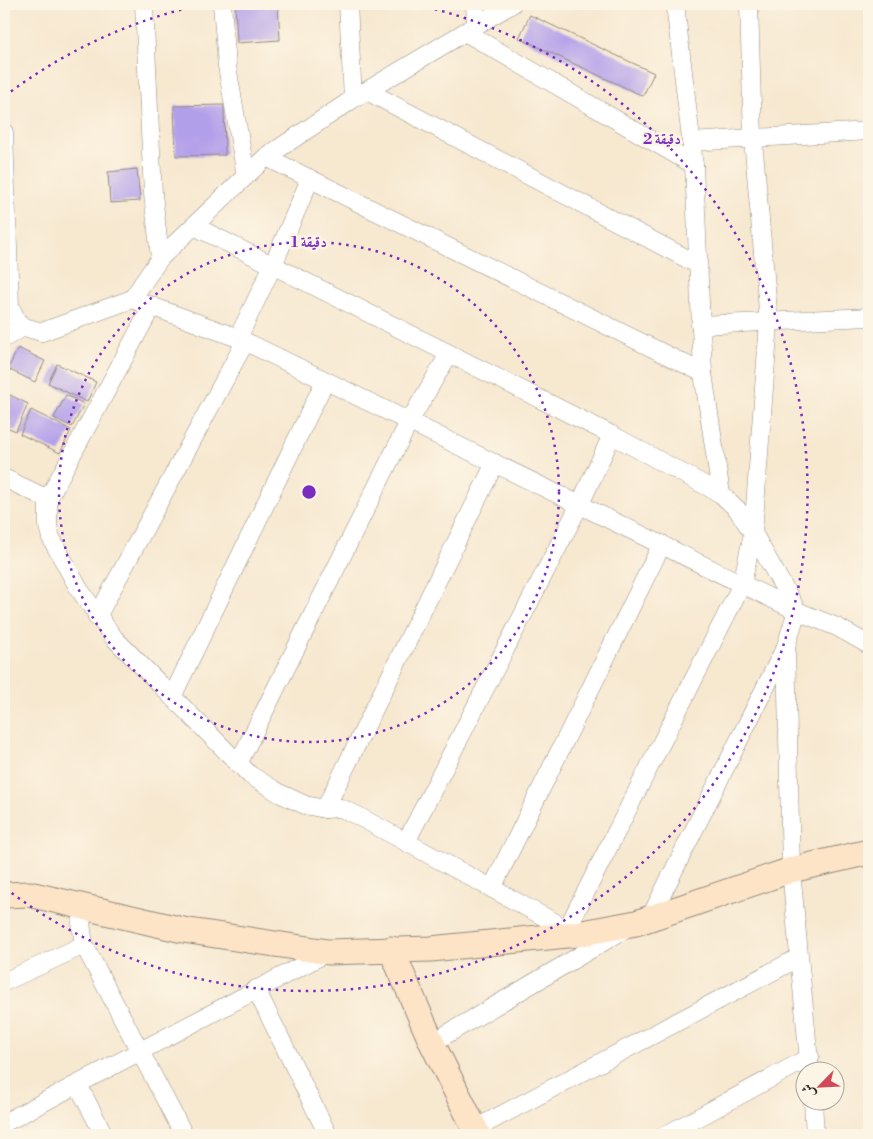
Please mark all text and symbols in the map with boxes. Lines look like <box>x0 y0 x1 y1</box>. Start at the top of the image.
text: 2 دقيقة <box>643 130 681 149</box>
text: 1 دقيقة <box>291 233 327 252</box>
centre of rings <box>300 483 318 501</box>
north arrow <box>796 1062 846 1112</box>
text: ش <box>798 1081 820 1101</box>

